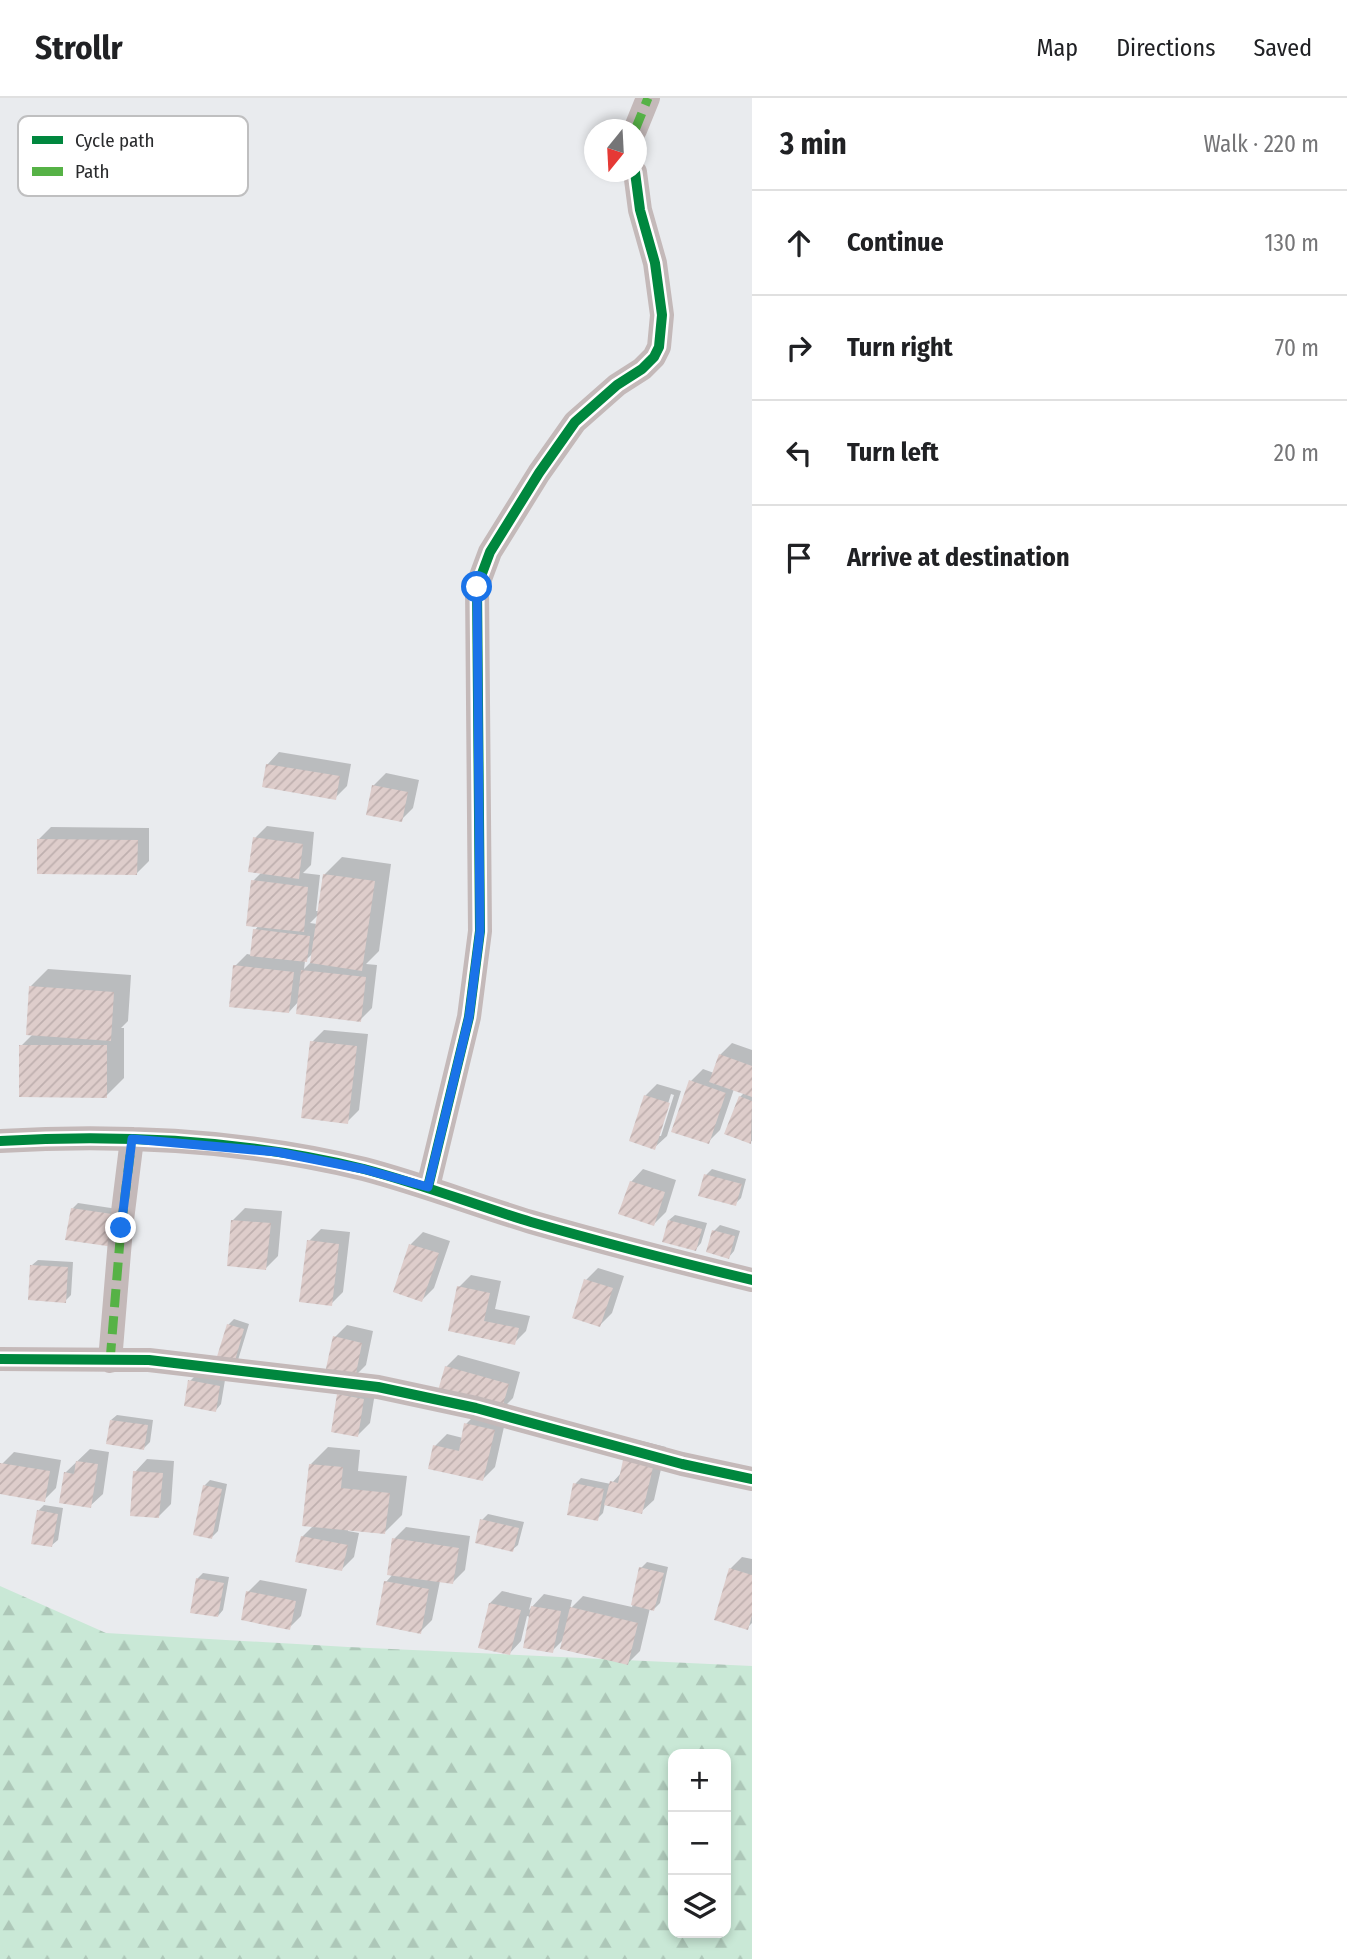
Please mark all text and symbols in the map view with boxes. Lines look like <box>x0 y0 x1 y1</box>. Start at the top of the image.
text: Strollr <box>35 28 123 68</box>
text: Map <box>1037 34 1078 62</box>
text: Directions <box>1116 34 1215 62</box>
text: Saved <box>1253 34 1312 62</box>
legend <box>18 116 248 196</box>
north arrow <box>584 119 647 182</box>
text: 3 min <box>780 126 847 162</box>
text: Cycle path <box>75 129 154 152</box>
text: Walk · 220 m <box>1204 130 1319 158</box>
text: Path <box>75 160 110 183</box>
icon: ahead <box>780 224 818 262</box>
text: Continue <box>847 227 944 258</box>
text: 130 m <box>1265 229 1319 257</box>
icon: right <box>780 329 818 367</box>
text: Turn right <box>847 332 953 363</box>
text: 70 m <box>1275 334 1319 362</box>
icon: left <box>780 434 818 472</box>
text: Turn left <box>847 437 939 468</box>
text: 20 m <box>1274 439 1319 467</box>
icon: arrive <box>780 539 818 577</box>
text: Arrive at destination <box>847 542 1070 573</box>
route start <box>461 571 492 602</box>
route end <box>105 1212 136 1243</box>
map controls <box>668 1749 731 1938</box>
button: + <box>668 1749 731 1812</box>
button: − <box>668 1812 731 1875</box>
button: layers <box>668 1875 731 1938</box>

